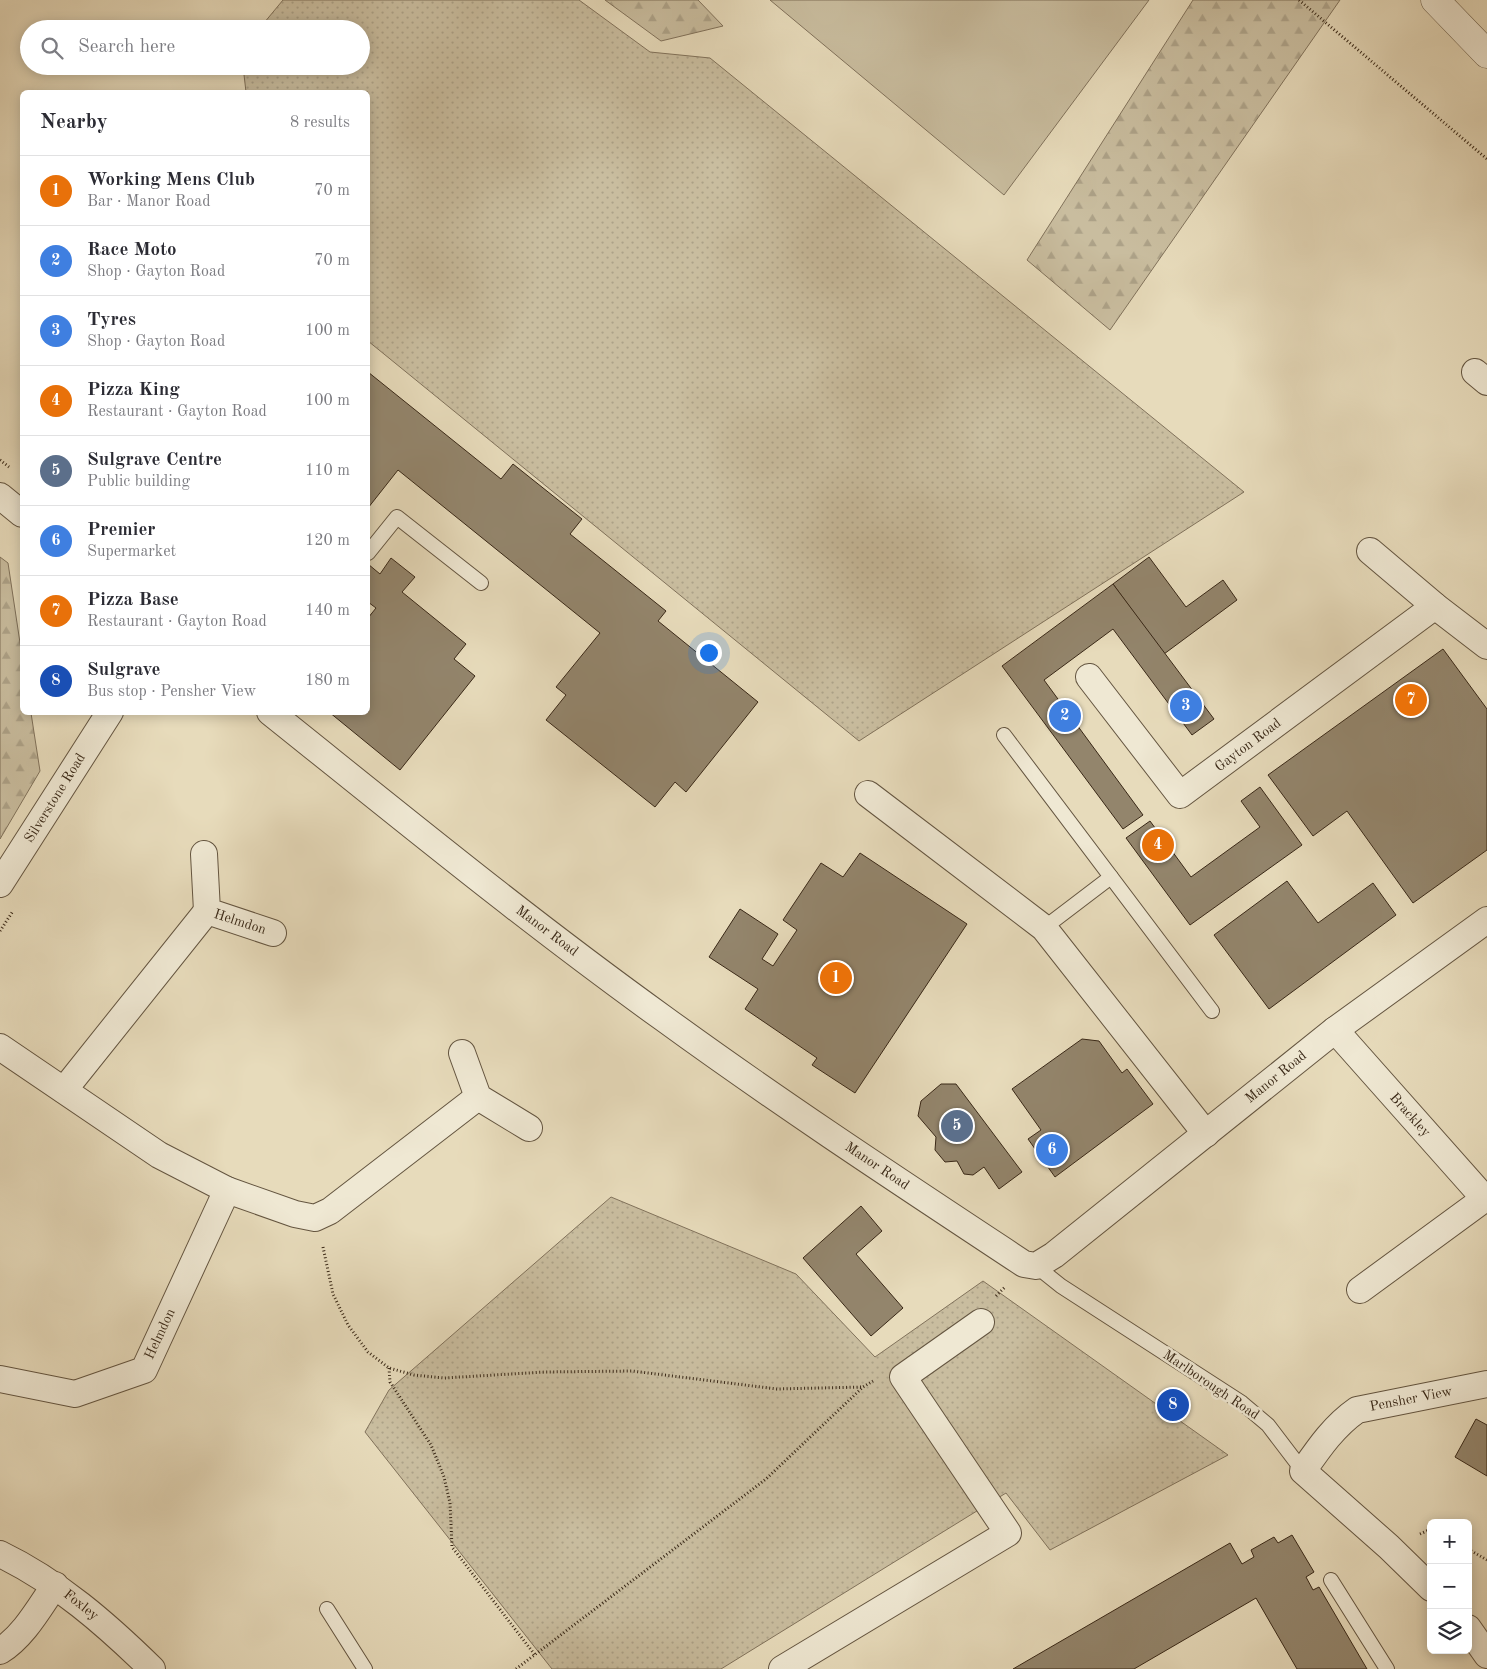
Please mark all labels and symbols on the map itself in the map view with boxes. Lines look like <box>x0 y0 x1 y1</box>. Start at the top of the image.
your location <box>696 640 722 666</box>
pin: 7 <box>1395 681 1427 719</box>
pin: 3 <box>1170 687 1202 725</box>
pin: 2 <box>1049 697 1081 735</box>
street label: Gayton Road <box>1212 716 1284 774</box>
street label: Silverstone Road <box>22 751 88 845</box>
pin: 4 <box>1142 826 1174 864</box>
street label: Manor Road <box>513 903 581 959</box>
street label: Helmdon <box>212 907 268 937</box>
pin: 1 <box>820 959 852 997</box>
street label: Manor Road <box>1243 1048 1309 1106</box>
street label: Brackley <box>1387 1090 1433 1140</box>
pin: 5 <box>941 1107 973 1145</box>
pin: 6 <box>1036 1131 1068 1169</box>
street label: Manor Road <box>842 1140 912 1192</box>
street label: Helmdon <box>142 1306 178 1362</box>
street label: Marlborough Road <box>1160 1348 1262 1422</box>
street label: Pensher View <box>1368 1384 1454 1414</box>
pin: 8 <box>1157 1386 1189 1424</box>
street label: Foxley <box>61 1587 102 1623</box>

